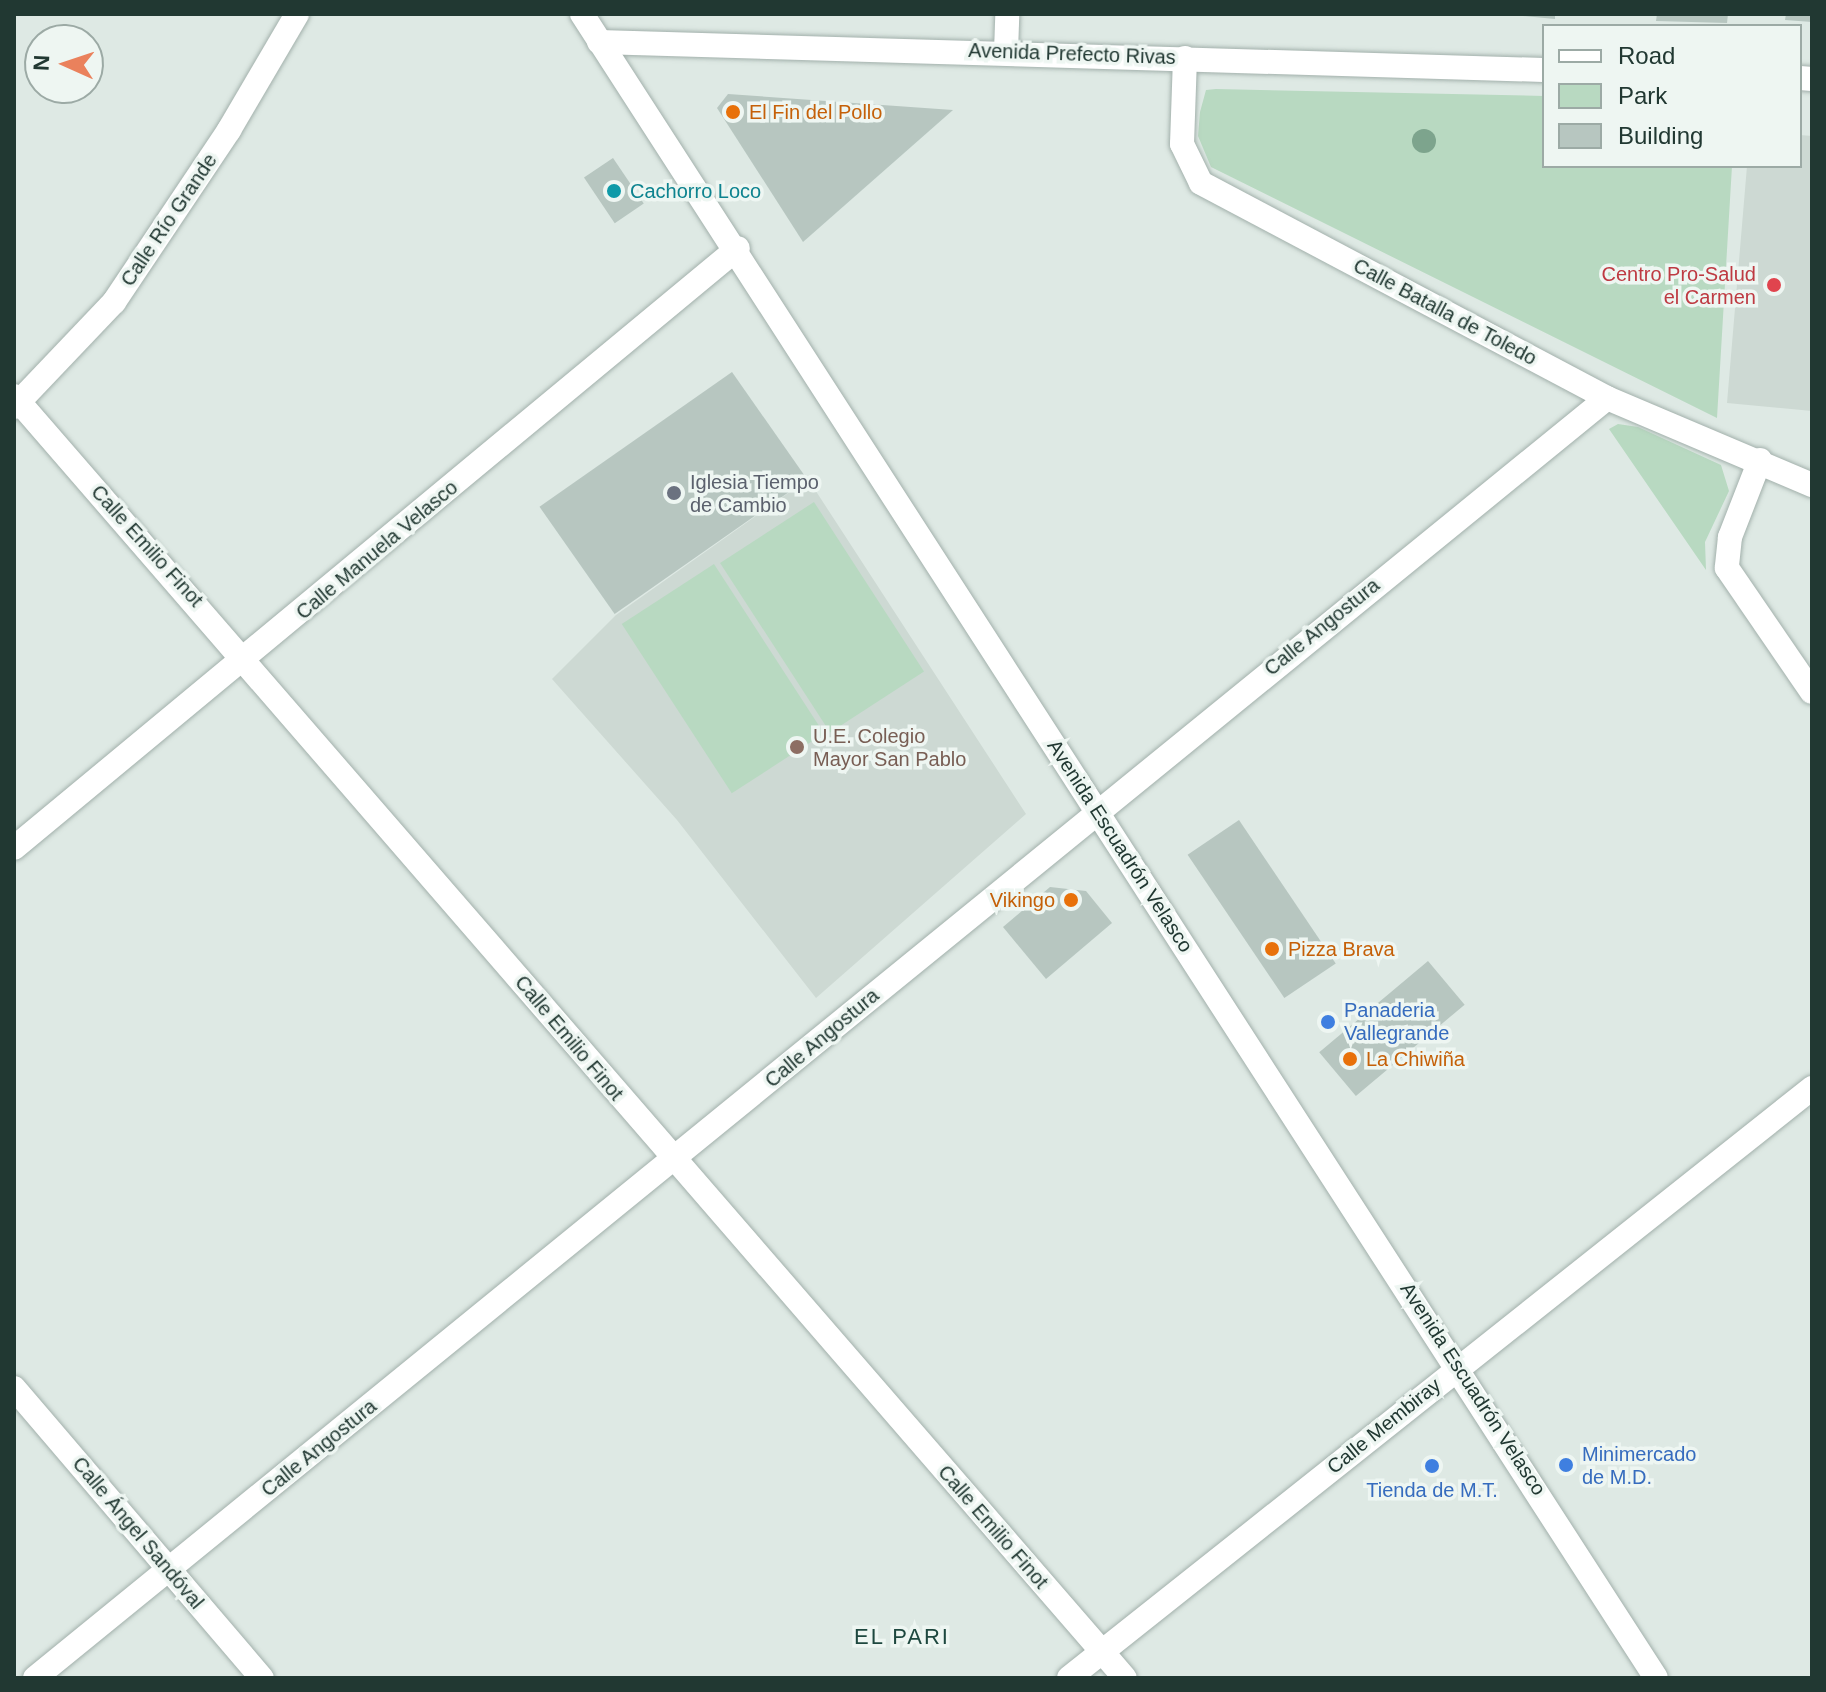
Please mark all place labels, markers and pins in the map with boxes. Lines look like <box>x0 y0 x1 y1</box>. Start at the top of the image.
place label: El Fin del Pollo <box>749 100 882 124</box>
marker: El Fin del Pollo <box>724 103 742 121</box>
place label: Cachorro Loco <box>630 179 761 203</box>
marker: Cachorro Loco <box>605 182 623 200</box>
place label: Centro Pro-Salud el Carmen <box>1601 262 1756 309</box>
marker: Centro Pro-Salud el Carmen <box>1763 274 1785 296</box>
place label: Iglesia Tiempo de Cambio <box>690 470 819 517</box>
marker: Iglesia Tiempo de Cambio <box>665 484 683 502</box>
place label: U.E. Colegio Mayor San Pablo <box>813 724 966 771</box>
marker: U.E. Colegio Mayor San Pablo <box>788 738 806 756</box>
place label: Vikingo <box>990 888 1055 912</box>
marker: Vikingo <box>1062 891 1080 909</box>
place label: Pizza Brava <box>1288 937 1395 961</box>
marker: Pizza Brava <box>1263 940 1281 958</box>
place label: Panaderia Vallegrande <box>1344 998 1449 1045</box>
marker: Panaderia Vallegrande <box>1319 1013 1337 1031</box>
place label: La Chiwiña <box>1366 1047 1465 1071</box>
marker: La Chiwiña <box>1341 1050 1359 1068</box>
place label: Minimercado de M.D. <box>1582 1442 1696 1489</box>
marker: Minimercado de M.D. <box>1557 1456 1575 1474</box>
marker: Tienda de M.T. <box>1423 1457 1441 1475</box>
place label: Tienda de M.T. <box>1366 1478 1498 1502</box>

